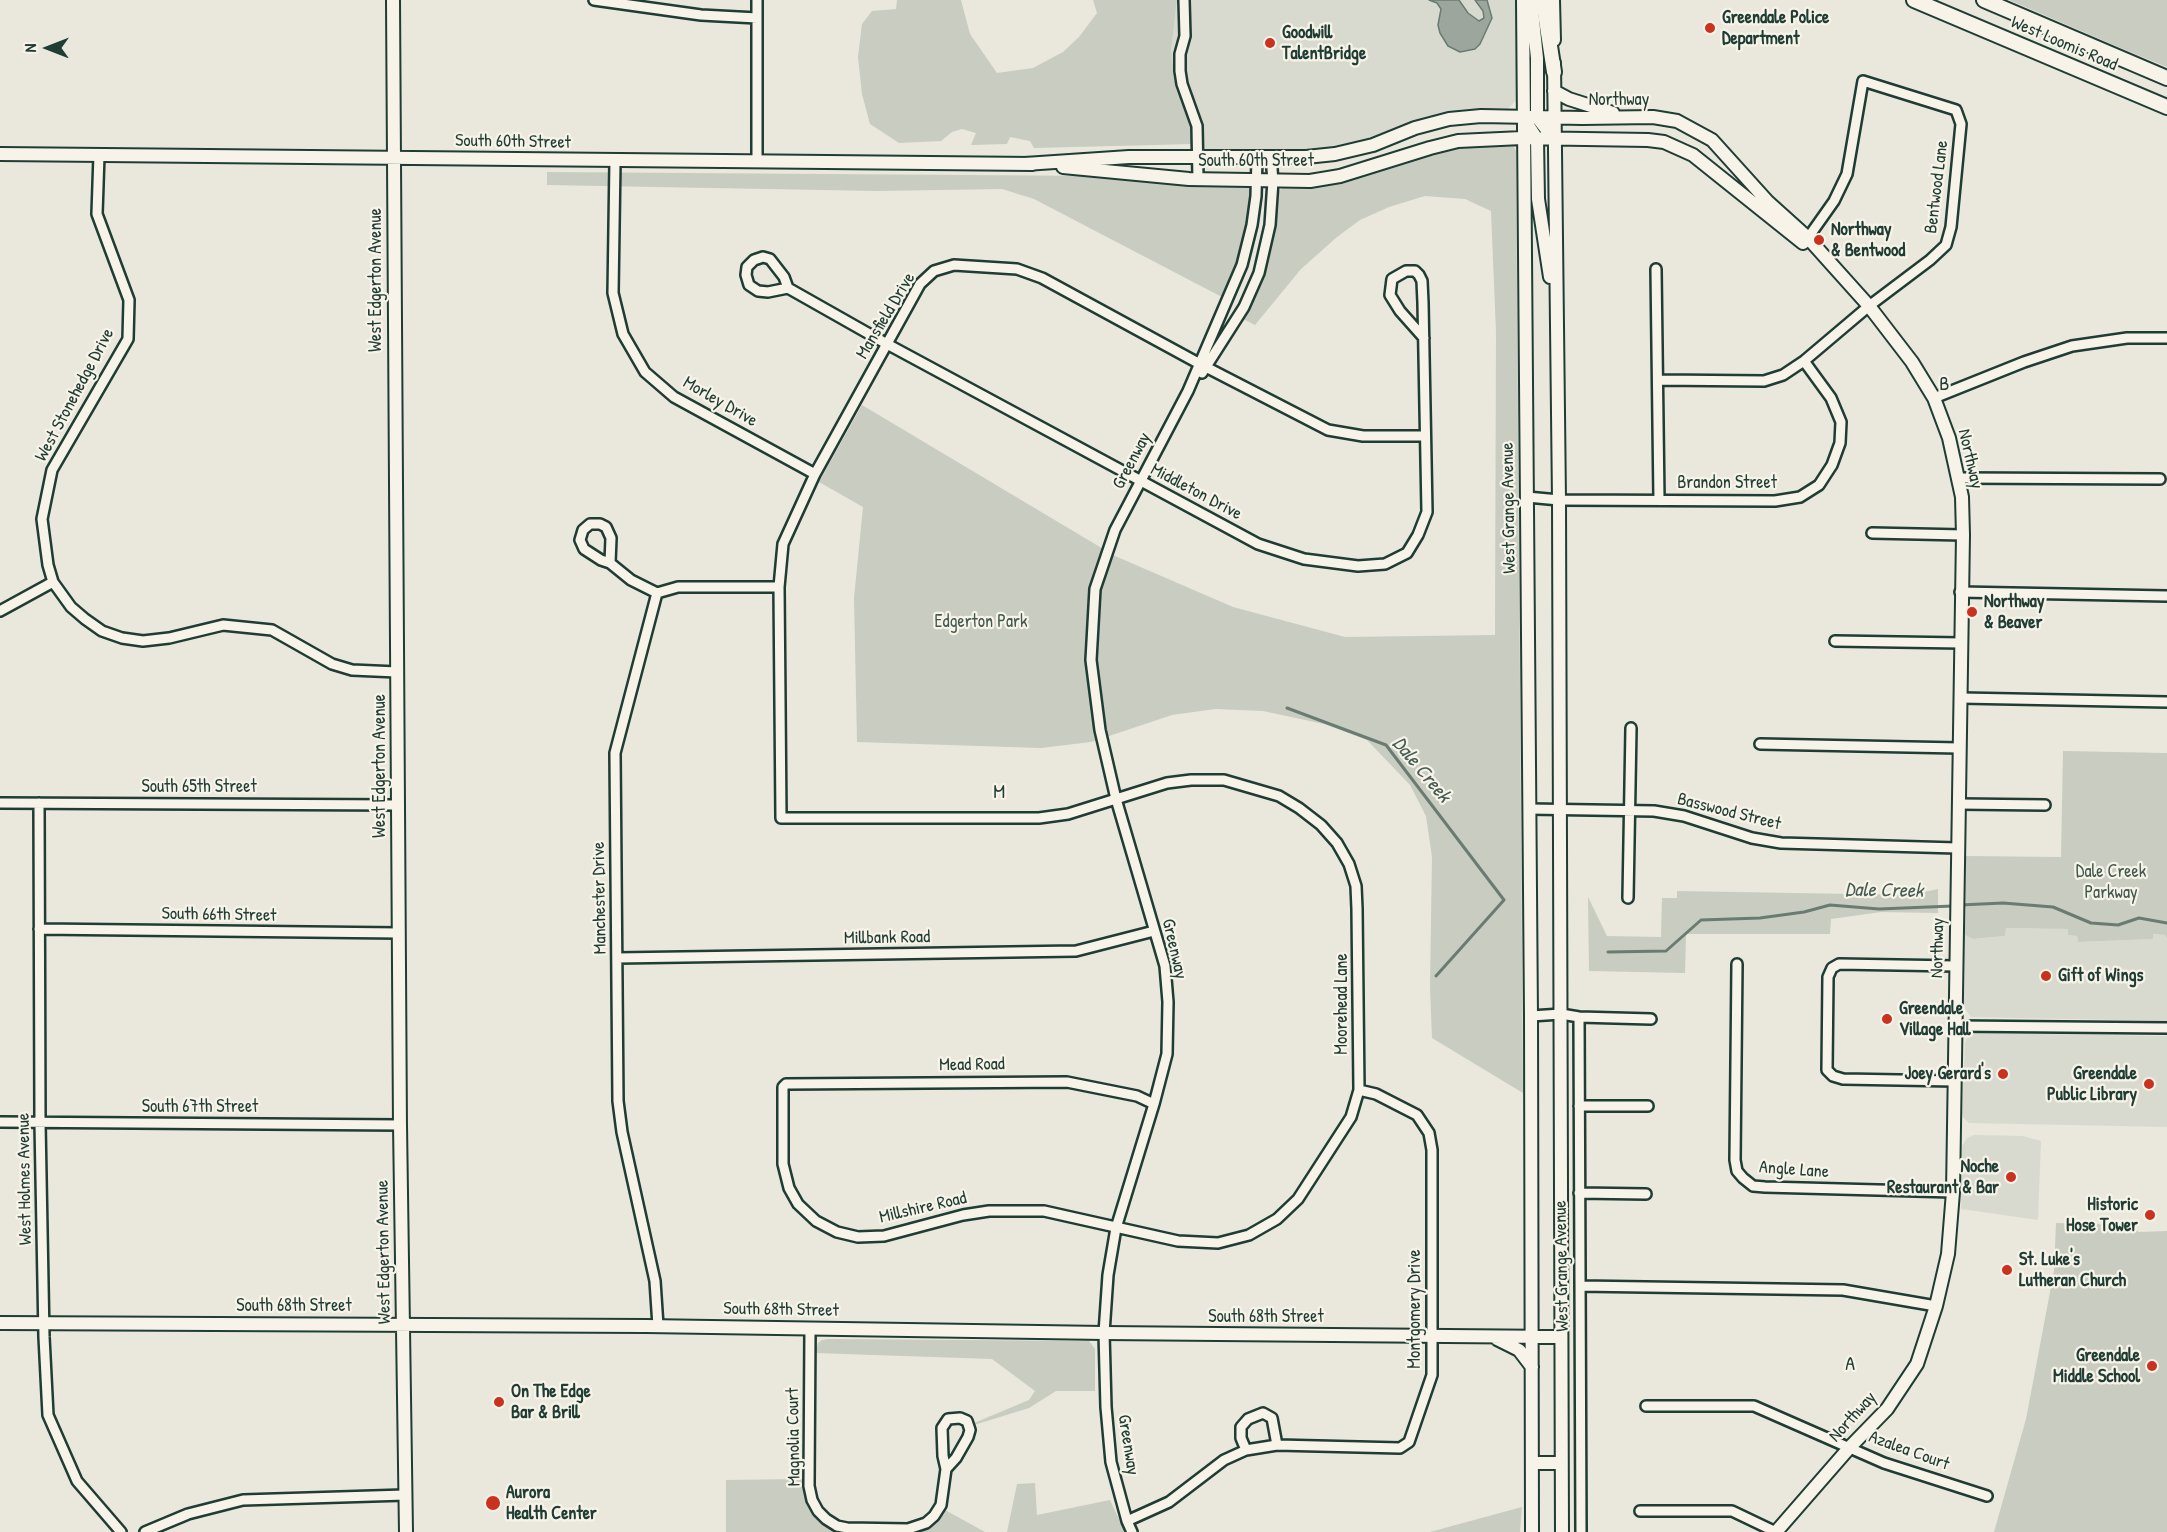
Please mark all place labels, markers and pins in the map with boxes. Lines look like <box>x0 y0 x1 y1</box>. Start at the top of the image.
place label: Greendale Police Department <box>1722 7 1829 50</box>
marker: Greendale Police Department <box>1703 21 1717 35</box>
place label: Goodwill TalentBridge <box>1282 22 1366 64</box>
marker: Goodwill TalentBridge <box>1263 36 1277 50</box>
place label: Northway & Bentwood <box>1831 219 1905 262</box>
marker: Northway & Bentwood <box>1812 233 1826 247</box>
place label: Northway & Beaver <box>1984 591 2045 634</box>
marker: Northway & Beaver <box>1965 605 1979 619</box>
place label: Gift of Wings <box>2058 965 2144 987</box>
marker: Gift of Wings <box>2039 969 2053 983</box>
place label: Greendale Village Hall <box>1899 998 1971 1040</box>
marker: Greendale Village Hall <box>1880 1012 1894 1026</box>
place label: Joey Gerard's <box>1905 1063 1991 1085</box>
place label: Greendale Public Library <box>2047 1063 2137 1106</box>
marker: Joey Gerard's <box>1996 1067 2010 1081</box>
marker: Greendale Public Library <box>2142 1077 2156 1091</box>
place label: Noche Restaurant & Bar <box>1887 1156 1999 1198</box>
marker: Noche Restaurant & Bar <box>2004 1170 2018 1184</box>
place label: Historic Hose Tower <box>2066 1194 2138 1236</box>
marker: Historic Hose Tower <box>2143 1208 2157 1222</box>
place label: St. Luke's Lutheran Church <box>2019 1249 2126 1292</box>
marker: St. Luke's Lutheran Church <box>2000 1263 2014 1277</box>
place label: Greendale Middle School <box>2053 1345 2140 1388</box>
marker: Greendale Middle School <box>2145 1359 2159 1373</box>
place label: On The Edge Bar & Brill <box>511 1381 591 1424</box>
marker: On The Edge Bar & Brill <box>492 1395 506 1409</box>
place label: Aurora Health Center <box>506 1482 597 1524</box>
marker: Aurora Health Center <box>484 1494 502 1512</box>

